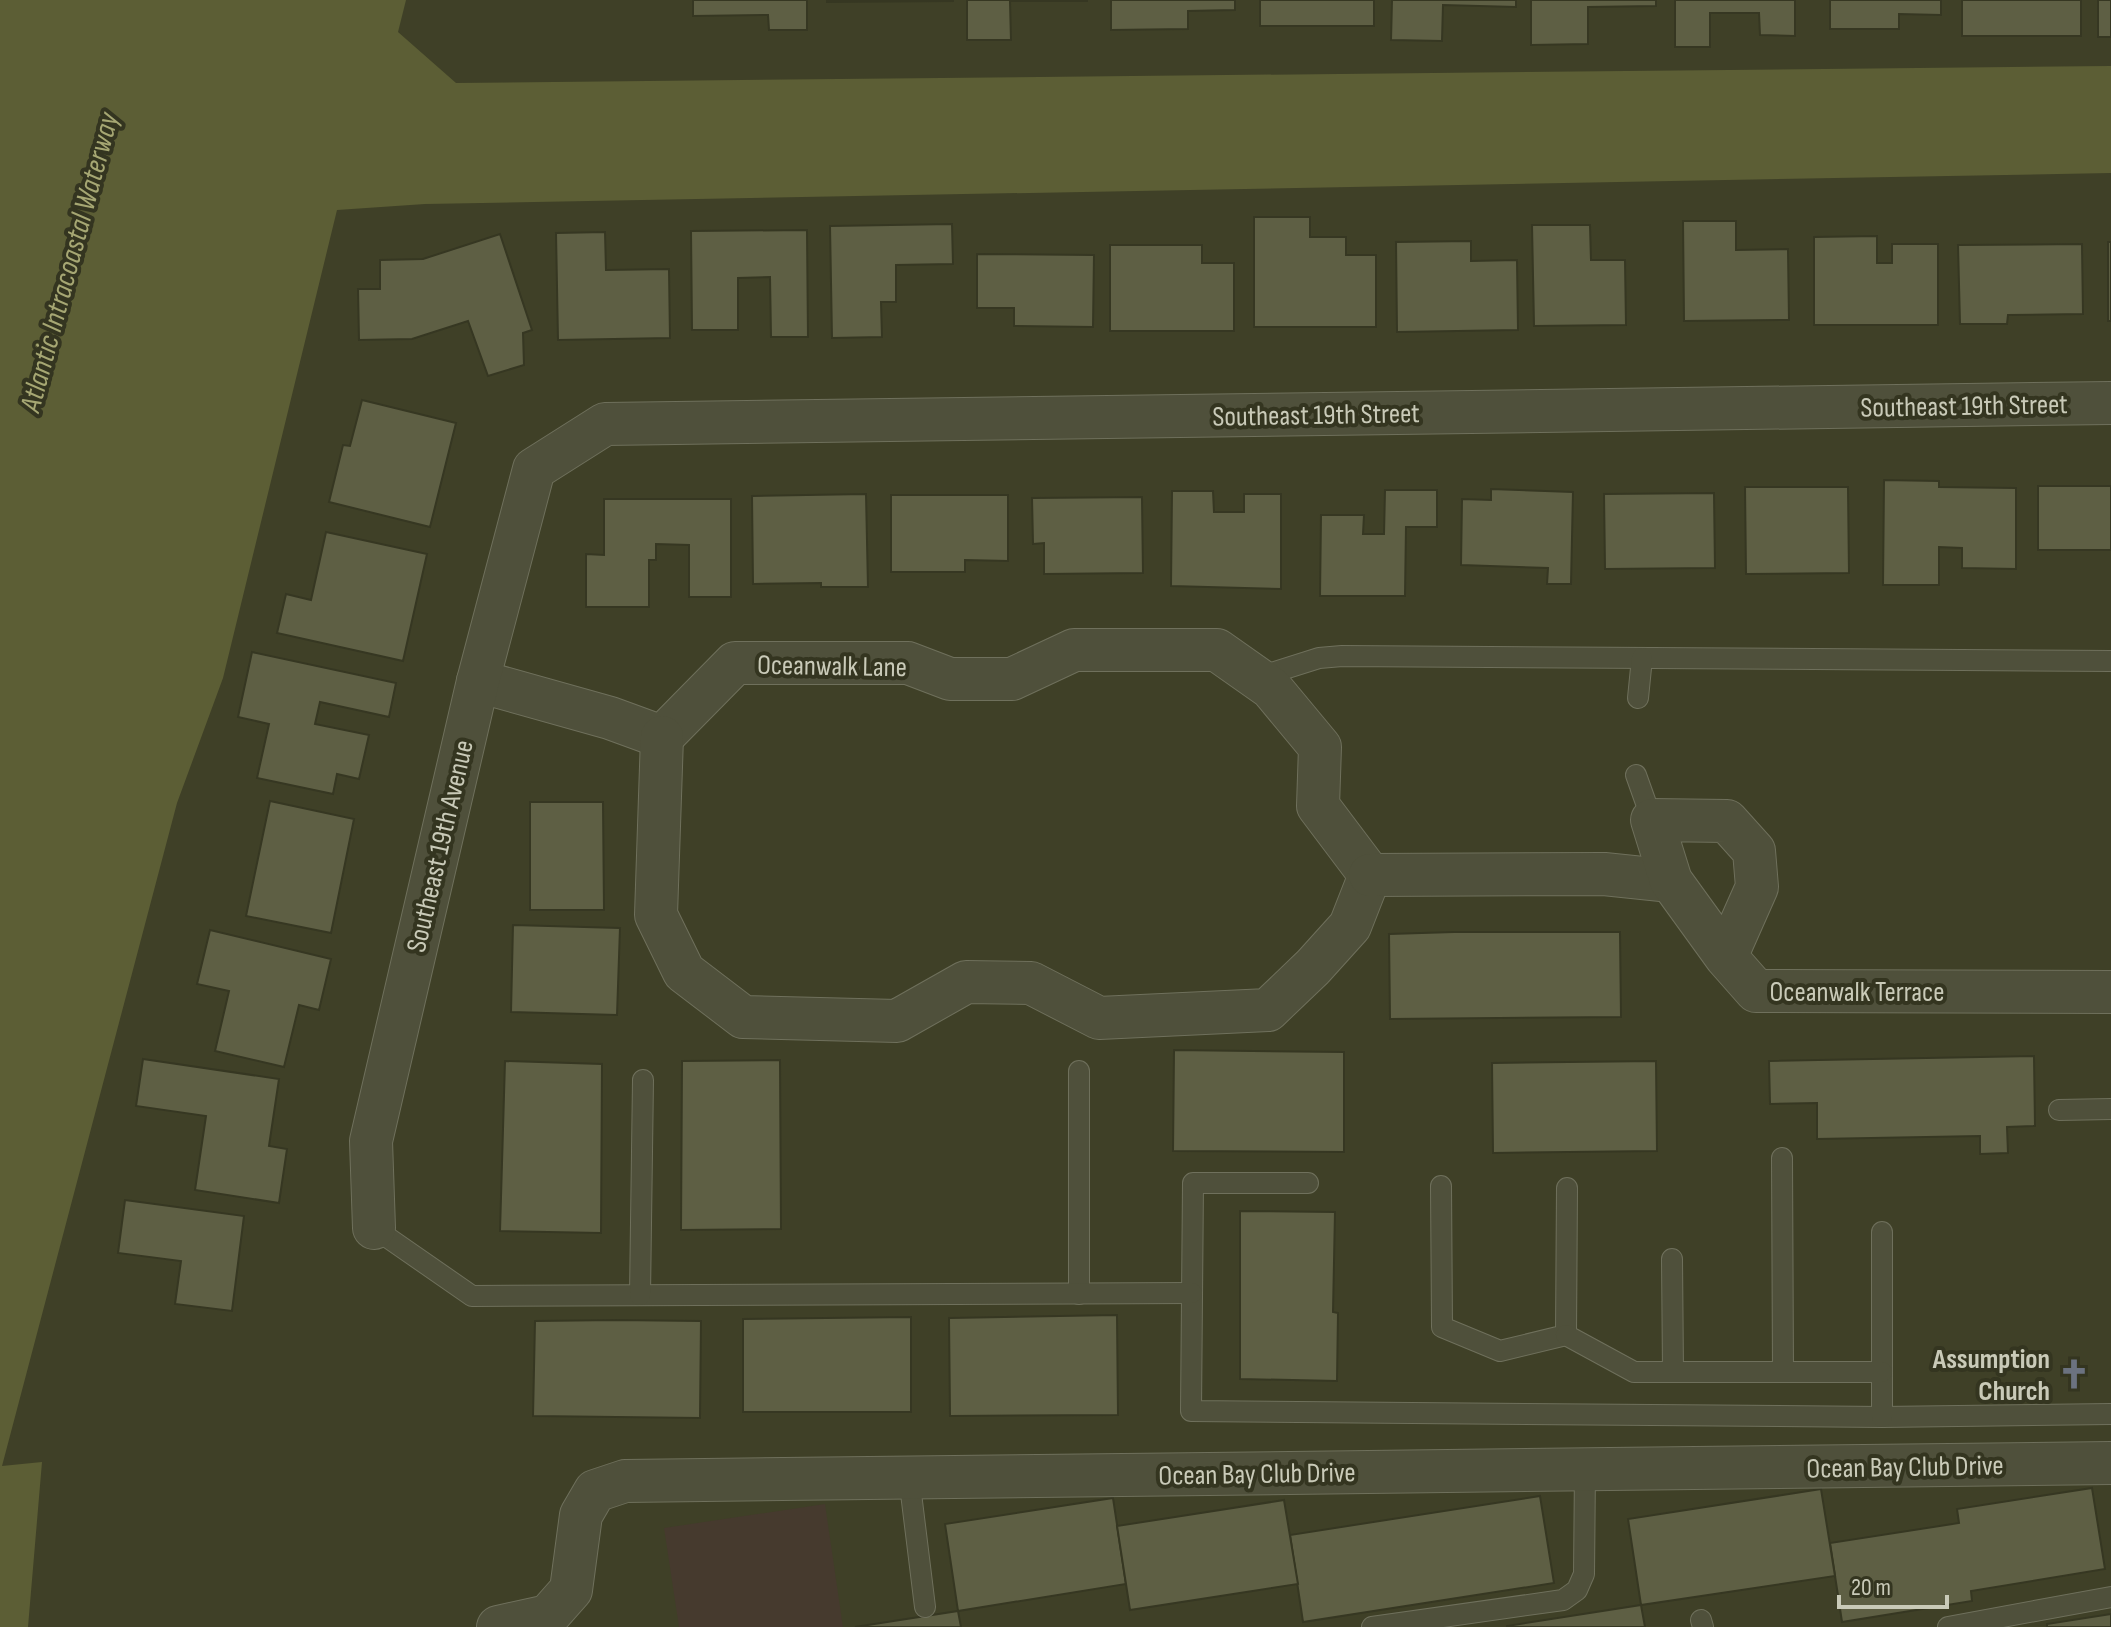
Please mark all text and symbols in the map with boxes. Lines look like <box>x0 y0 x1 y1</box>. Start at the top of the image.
water label: Atlantic Intracoastal Waterway <box>12 107 128 417</box>
street label: Southeast 19th Street <box>1860 388 2068 425</box>
street label: Southeast 19th Street <box>1212 397 1420 434</box>
street label: Oceanwalk Lane <box>757 649 907 684</box>
street label: Southeast 19th Avenue <box>400 737 481 956</box>
street label: Oceanwalk Terrace <box>1770 976 1944 1009</box>
place label: Assumption Church <box>1932 1343 2050 1408</box>
church icon: Assumption Church <box>2057 1357 2091 1391</box>
street label: Ocean Bay Club Drive <box>1806 1449 2004 1486</box>
street label: Ocean Bay Club Drive <box>1158 1456 1356 1493</box>
scale bar <box>1839 1559 1947 1609</box>
text: 20 m <box>1851 1573 1891 1602</box>

